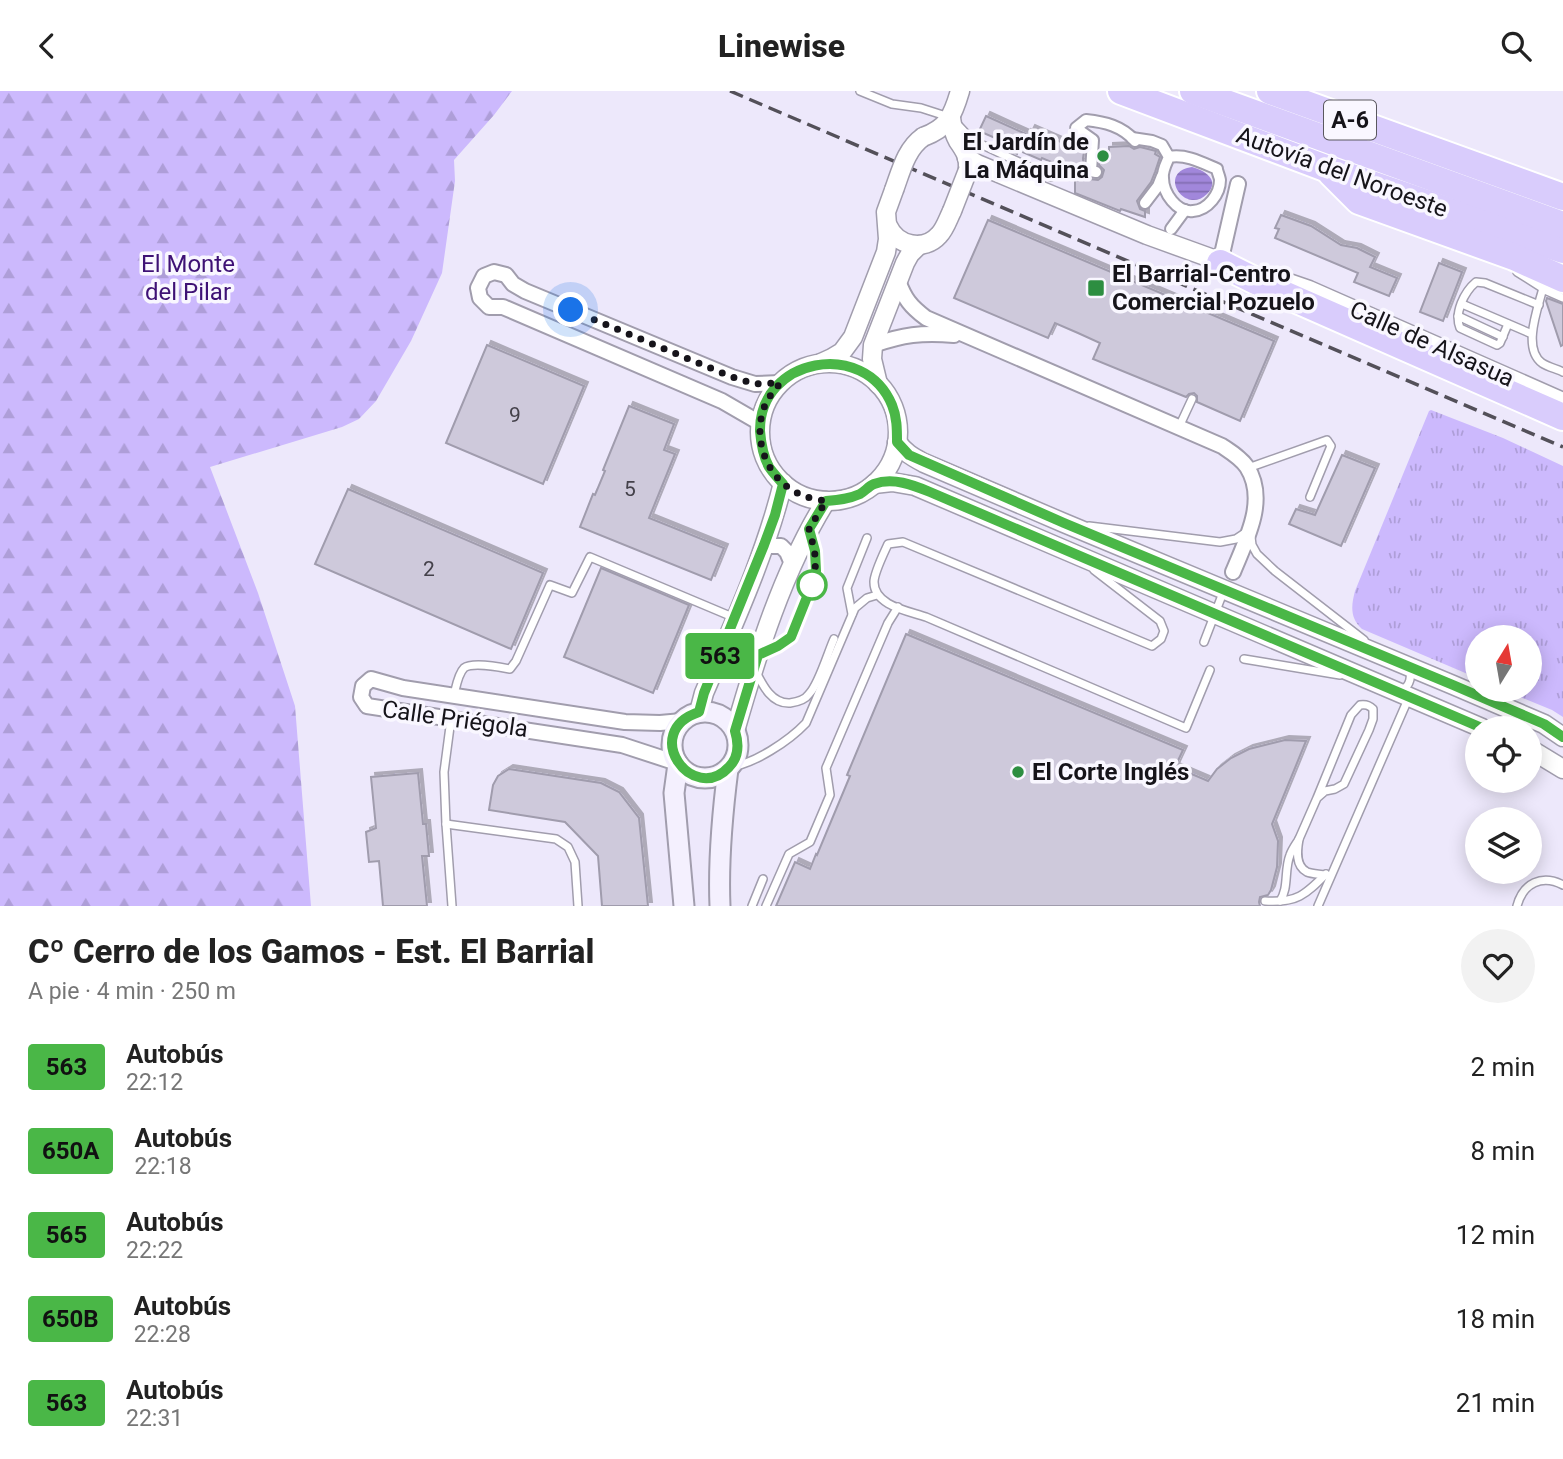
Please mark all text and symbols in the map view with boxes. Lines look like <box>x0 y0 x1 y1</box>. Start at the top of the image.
icon: back <box>28 27 66 65</box>
text: Linewise <box>718 27 845 65</box>
icon: search <box>1497 27 1535 65</box>
road number: A-6 <box>1324 101 1376 139</box>
street label: Autovía del Noroeste <box>1233 121 1451 223</box>
place label: El Jardín de La Máquina <box>962 128 1089 184</box>
marker: El Jardín de La Máquina <box>1095 148 1111 164</box>
park label: El Monte del Pilar <box>141 250 235 306</box>
place label: El Barrial-Centro Comercial Pozuelo <box>1112 260 1315 316</box>
marker: El Barrial-Centro Comercial Pozuelo <box>1086 278 1106 298</box>
your location <box>553 292 588 327</box>
street label: Calle de Alsasua <box>1346 295 1518 393</box>
house number: 9 <box>509 403 521 427</box>
house number: 5 <box>624 477 636 501</box>
house number: 2 <box>423 557 435 581</box>
unlabelled marker <box>797 570 827 600</box>
north arrow <box>1465 625 1542 702</box>
map controls <box>1465 625 1542 884</box>
line badge: 563 <box>680 633 760 679</box>
text: 563 <box>699 642 741 670</box>
street label: Calle Priégola <box>380 695 530 743</box>
button: locate <box>1465 716 1542 793</box>
place label: El Corte Inglés <box>1032 758 1189 786</box>
marker: El Corte Inglés <box>1010 764 1026 780</box>
button: layers <box>1465 807 1542 884</box>
button: heart <box>1461 929 1535 1003</box>
text: Cº Cerro de los Gamos - Est. El Barrial <box>28 932 594 971</box>
text: A pie · 4 min · 250 m <box>28 978 236 1005</box>
text: Autobús <box>126 1039 224 1069</box>
text: 2 min <box>1470 1052 1535 1082</box>
text: 563 <box>46 1053 87 1081</box>
text: 22:12 <box>126 1069 183 1096</box>
text: Autobús <box>134 1123 232 1153</box>
text: 8 min <box>1470 1136 1535 1166</box>
text: 650A <box>42 1137 99 1165</box>
text: 22:18 <box>134 1153 192 1180</box>
text: Autobús <box>126 1207 224 1237</box>
text: 12 min <box>1456 1220 1535 1250</box>
text: 565 <box>46 1221 87 1249</box>
text: 22:22 <box>126 1237 183 1264</box>
text: Autobús <box>134 1291 231 1321</box>
text: 18 min <box>1456 1304 1535 1334</box>
text: 650B <box>42 1305 99 1333</box>
text: 22:28 <box>134 1321 191 1348</box>
text: Autobús <box>126 1375 224 1405</box>
text: 21 min <box>1456 1388 1535 1418</box>
text: 563 <box>46 1389 87 1417</box>
text: 22:31 <box>126 1405 183 1432</box>

